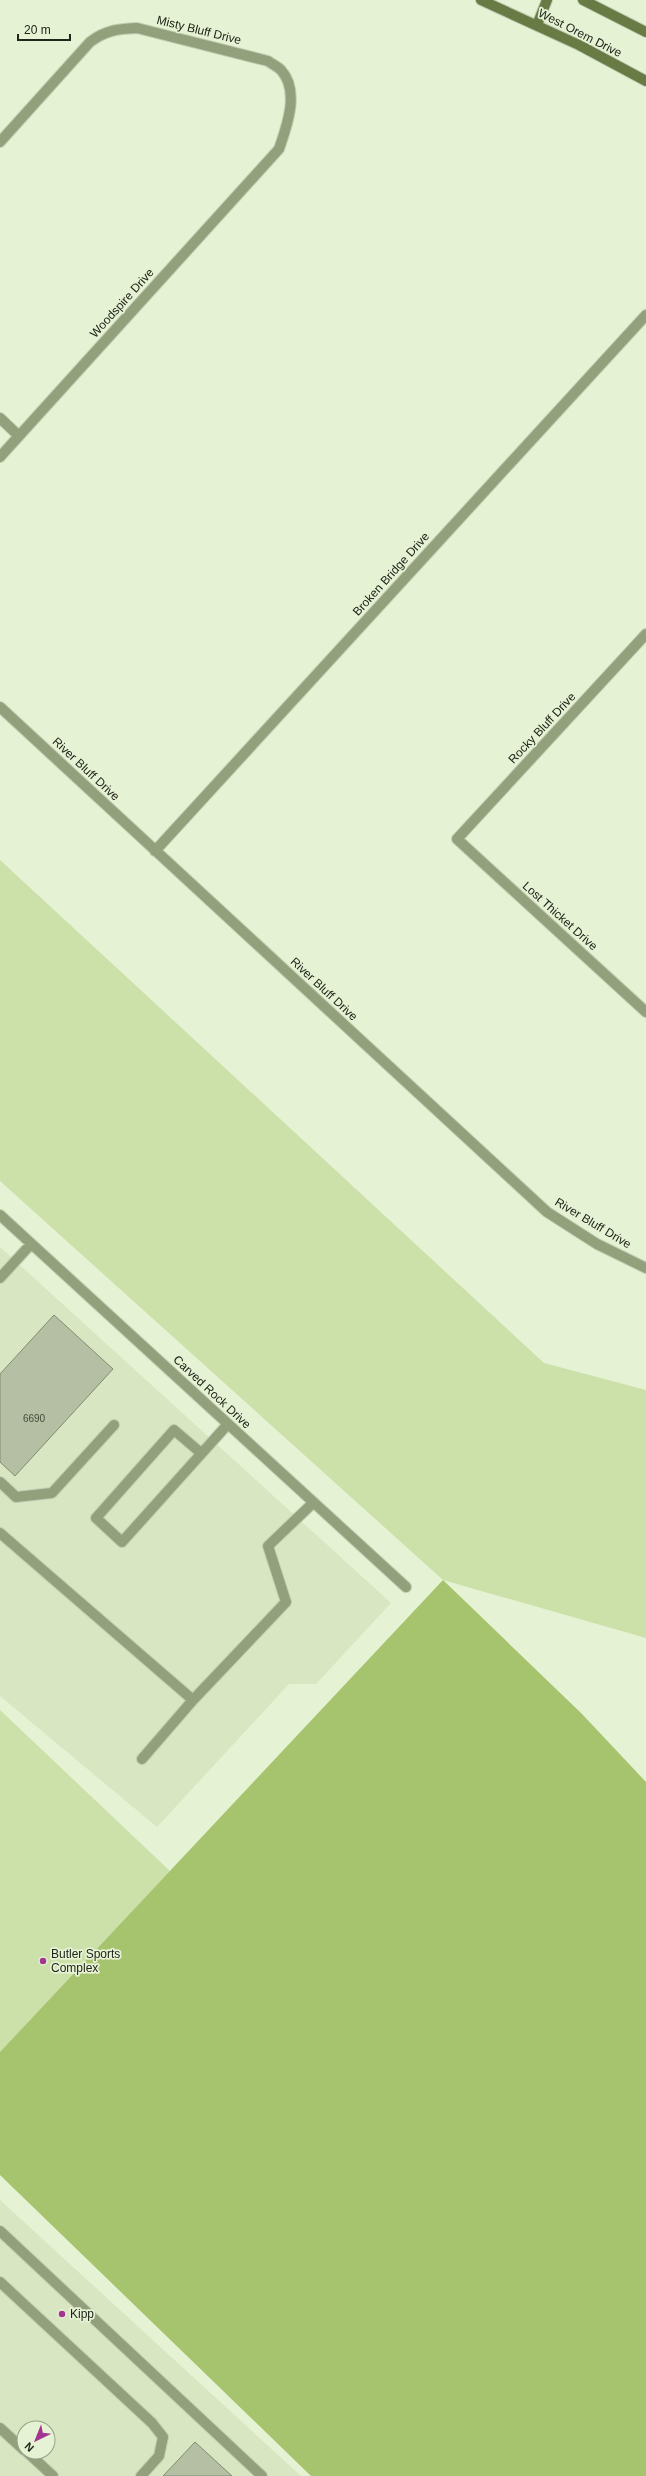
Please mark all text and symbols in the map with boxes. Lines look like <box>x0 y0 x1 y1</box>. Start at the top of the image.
street label: West Orem Drive <box>536 6 624 60</box>
street label: Misty Bluff Drive <box>155 13 243 47</box>
scale bar <box>18 16 70 42</box>
text: 20 m <box>24 23 51 37</box>
street label: Woodspire Drive <box>87 265 157 341</box>
street label: Broken Bridge Drive <box>350 529 432 619</box>
street label: Rocky Bluff Drive <box>506 689 579 766</box>
street label: River Bluff Drive <box>50 734 123 804</box>
street label: Lost Thicket Drive <box>520 879 601 953</box>
street label: River Bluff Drive <box>288 954 361 1024</box>
street label: River Bluff Drive <box>552 1195 634 1251</box>
street label: Carved Rock Drive <box>170 1353 254 1432</box>
house number: 6690 <box>23 1413 46 1424</box>
place label: Butler Sports Complex <box>51 1947 120 1975</box>
marker: Butler Sports Complex <box>38 1956 48 1966</box>
place label: Kipp <box>70 2307 94 2321</box>
marker: Kipp <box>57 2309 67 2319</box>
north arrow <box>16 2420 56 2460</box>
text: N <box>22 2440 36 2454</box>

